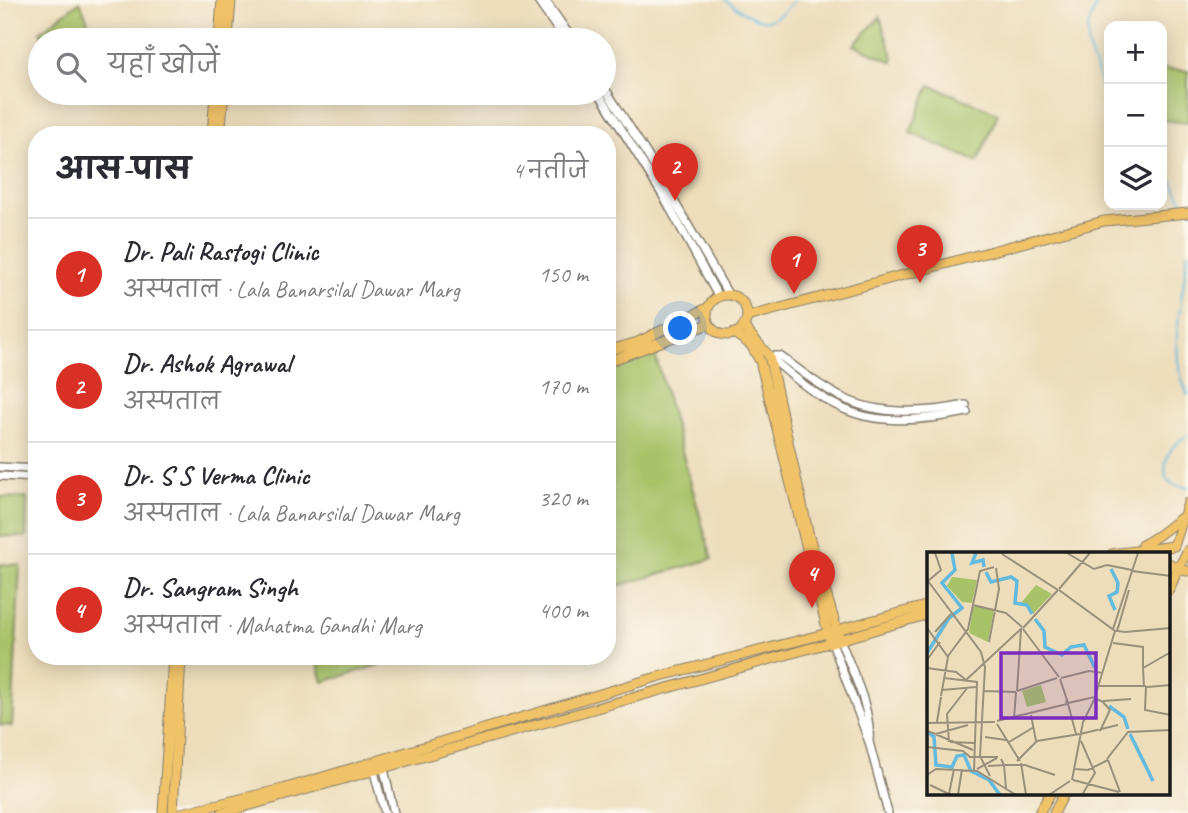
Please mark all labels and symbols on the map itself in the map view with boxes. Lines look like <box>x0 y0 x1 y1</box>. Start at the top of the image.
pin: 2 <box>652 143 698 201</box>
pin: 3 <box>897 225 943 283</box>
pin: 1 <box>771 236 817 294</box>
your location <box>663 311 697 345</box>
pin: 4 <box>789 550 835 608</box>
inset map <box>927 552 1170 796</box>

